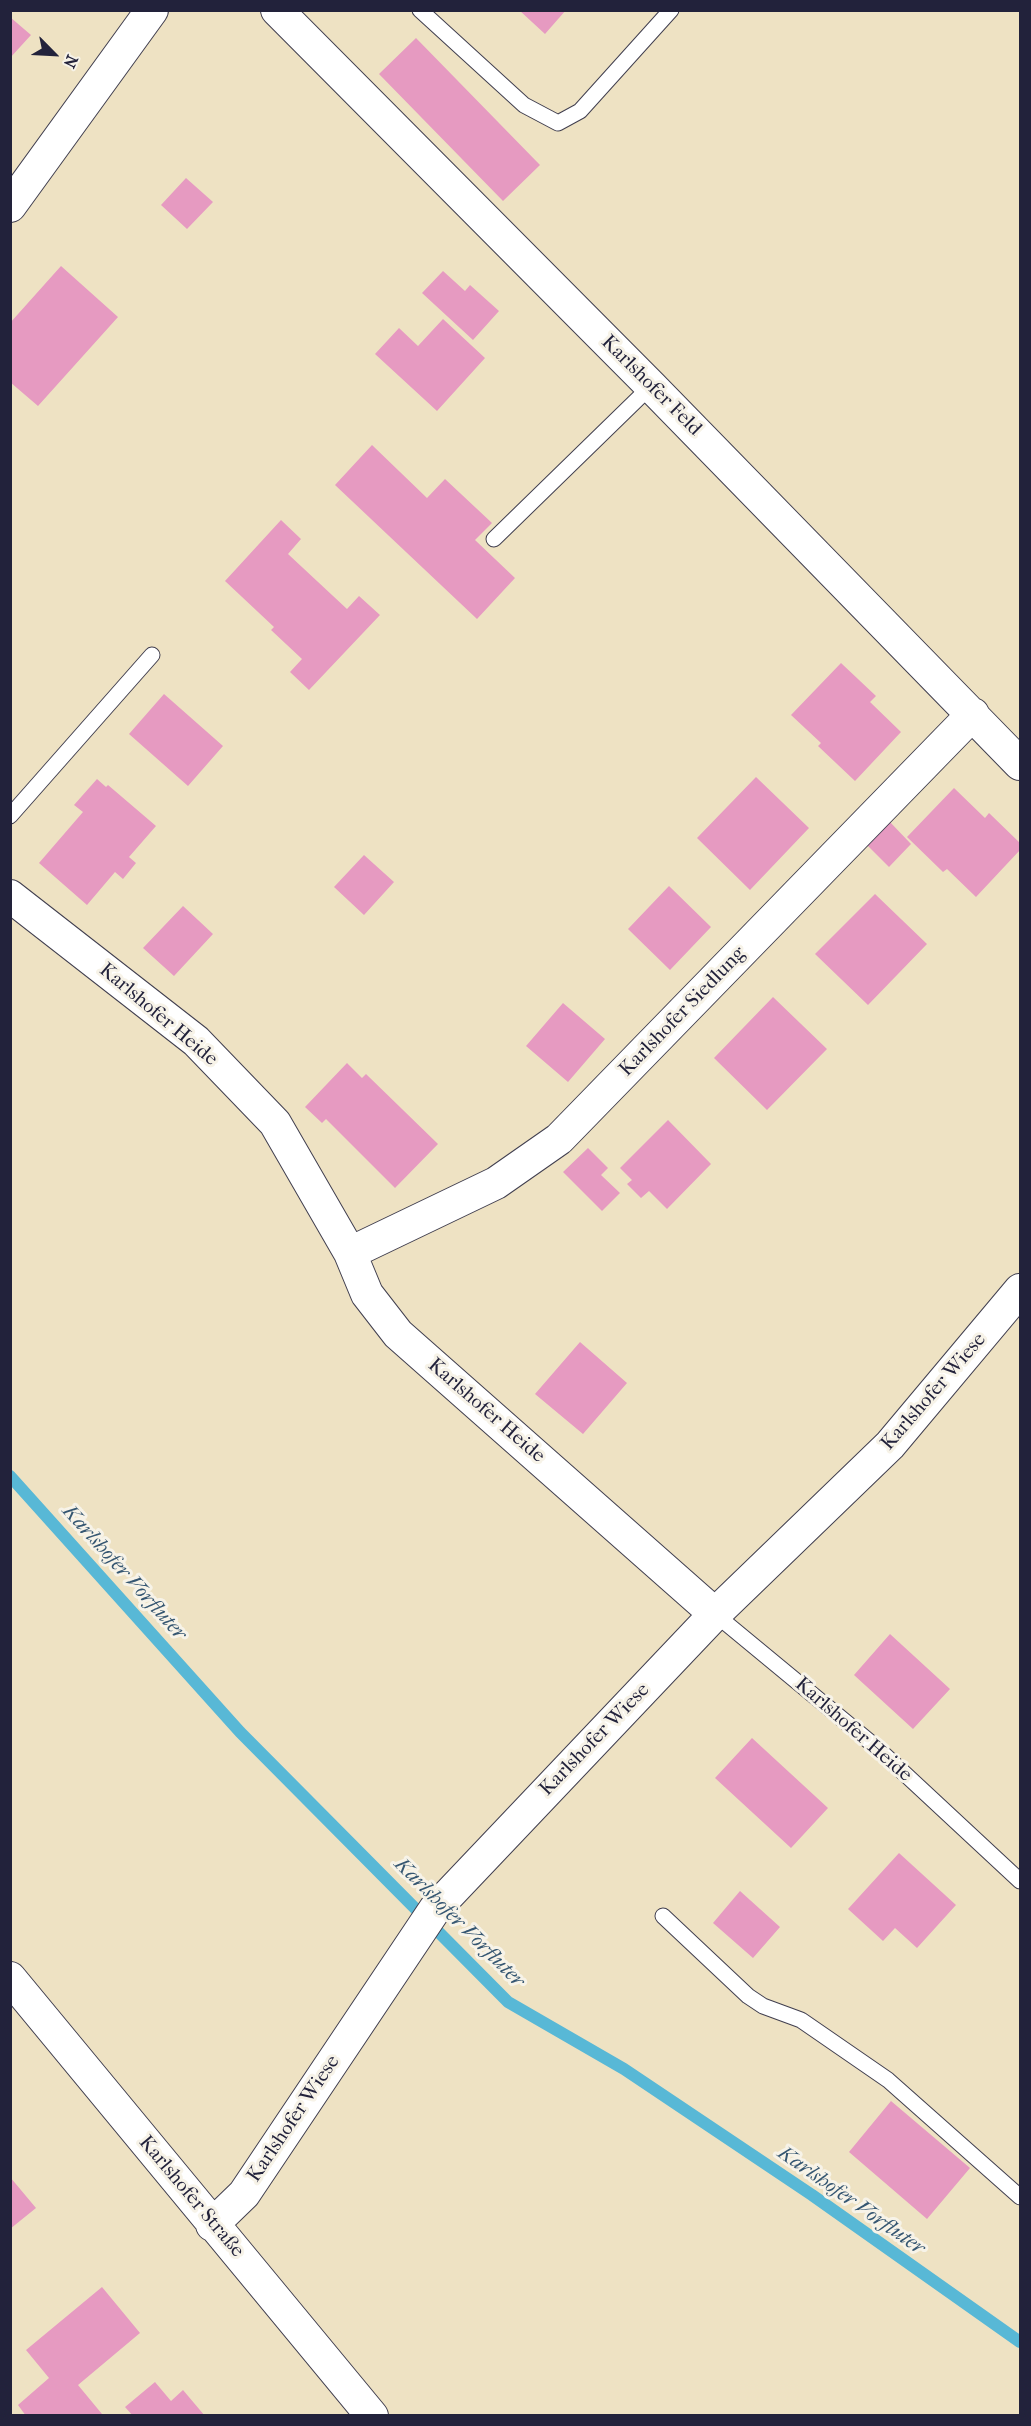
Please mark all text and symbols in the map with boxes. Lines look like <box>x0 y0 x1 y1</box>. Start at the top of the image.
north arrow <box>24 24 84 84</box>
text: N <box>60 52 82 71</box>
street label: Karlshofer Feld <box>596 331 706 441</box>
street label: Karlshofer Siedlung <box>615 942 751 1082</box>
street label: Karlshofer Heide <box>94 958 222 1072</box>
street label: Karlshofer Wiese <box>876 1328 992 1456</box>
street label: Karlshofer Heide <box>423 1354 549 1468</box>
water label: Karlshofer Vorfluter <box>56 1500 192 1646</box>
street label: Karlshofer Heide <box>790 1673 916 1787</box>
street label: Karlshofer Wiese <box>535 1679 655 1801</box>
water label: Karlshofer Vorfluter <box>389 1853 529 1993</box>
street label: Karlshofer Wiese <box>243 2051 345 2187</box>
street label: Karlshofer Straße <box>133 2131 249 2263</box>
water label: Karlshofer Vorfluter <box>773 2141 929 2261</box>

